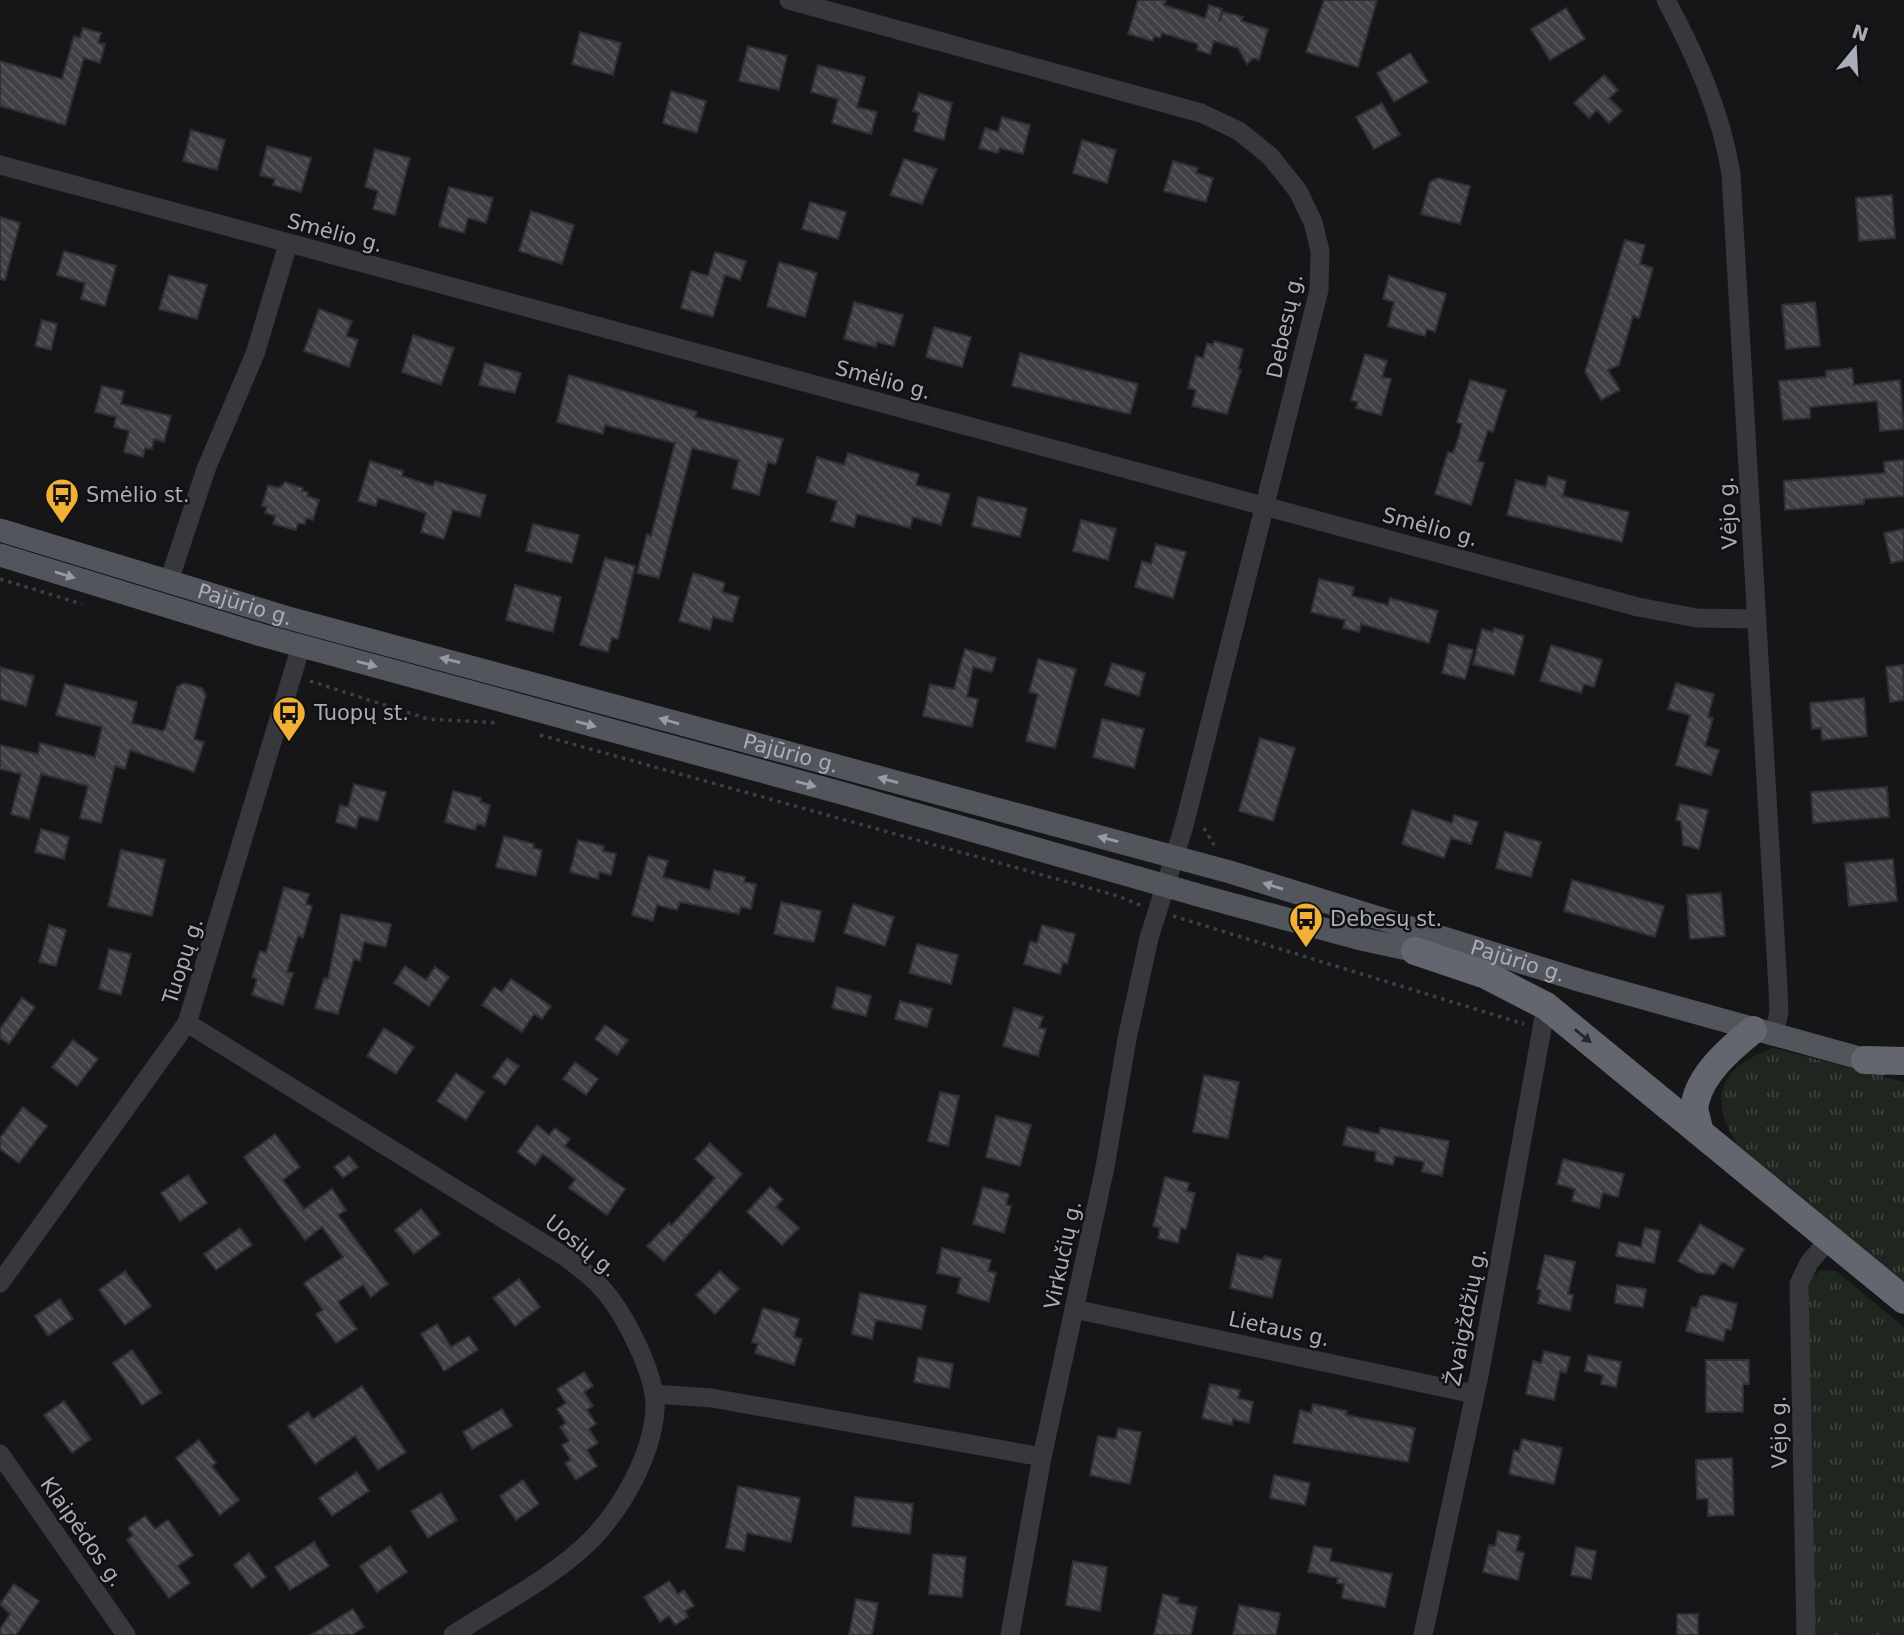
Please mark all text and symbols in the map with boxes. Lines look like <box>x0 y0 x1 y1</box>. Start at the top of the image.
north arrow <box>1820 14 1890 84</box>
text: N <box>1849 20 1871 46</box>
street label: Smėlio g. <box>285 209 385 257</box>
street label: Debesų g. <box>1262 272 1308 380</box>
street label: Smėlio g. <box>833 356 933 404</box>
bus stop icon: Smėlio st. <box>43 476 81 525</box>
street label: Vėjo g. <box>1714 476 1742 550</box>
place label: Smėlio st. <box>86 483 190 507</box>
street label: Smėlio g. <box>1380 503 1480 551</box>
one-way arrow <box>55 571 76 581</box>
street label: Pajūrio g. <box>195 579 295 630</box>
one-way arrow <box>439 654 461 665</box>
one-way arrow <box>356 659 378 670</box>
bus stop icon: Tuopų st. <box>270 694 308 743</box>
place label: Tuopų st. <box>313 701 409 725</box>
one-way arrow <box>658 716 679 726</box>
one-way arrow <box>576 719 598 730</box>
street label: Pajūrio g. <box>741 729 841 778</box>
one-way arrow <box>878 775 899 785</box>
one-way arrow <box>795 779 817 790</box>
one-way arrow <box>1097 833 1119 844</box>
one-way arrow <box>1263 880 1284 890</box>
bus stop icon: Debesų st. <box>1287 900 1325 949</box>
place label: Debesų st. <box>1330 907 1442 931</box>
street label: Tuopų g. <box>158 915 208 1008</box>
street label: Pajūrio g. <box>1467 935 1568 987</box>
one-way arrow <box>1574 1029 1592 1044</box>
street label: Virkučių g. <box>1040 1198 1086 1312</box>
street label: Uosių g. <box>540 1210 622 1282</box>
street label: Žvaigždžių g. <box>1440 1246 1491 1388</box>
street label: Lietaus g. <box>1226 1307 1332 1351</box>
street label: Vėjo g. <box>1766 1395 1792 1469</box>
street label: Klaipėdos g. <box>35 1473 129 1591</box>

